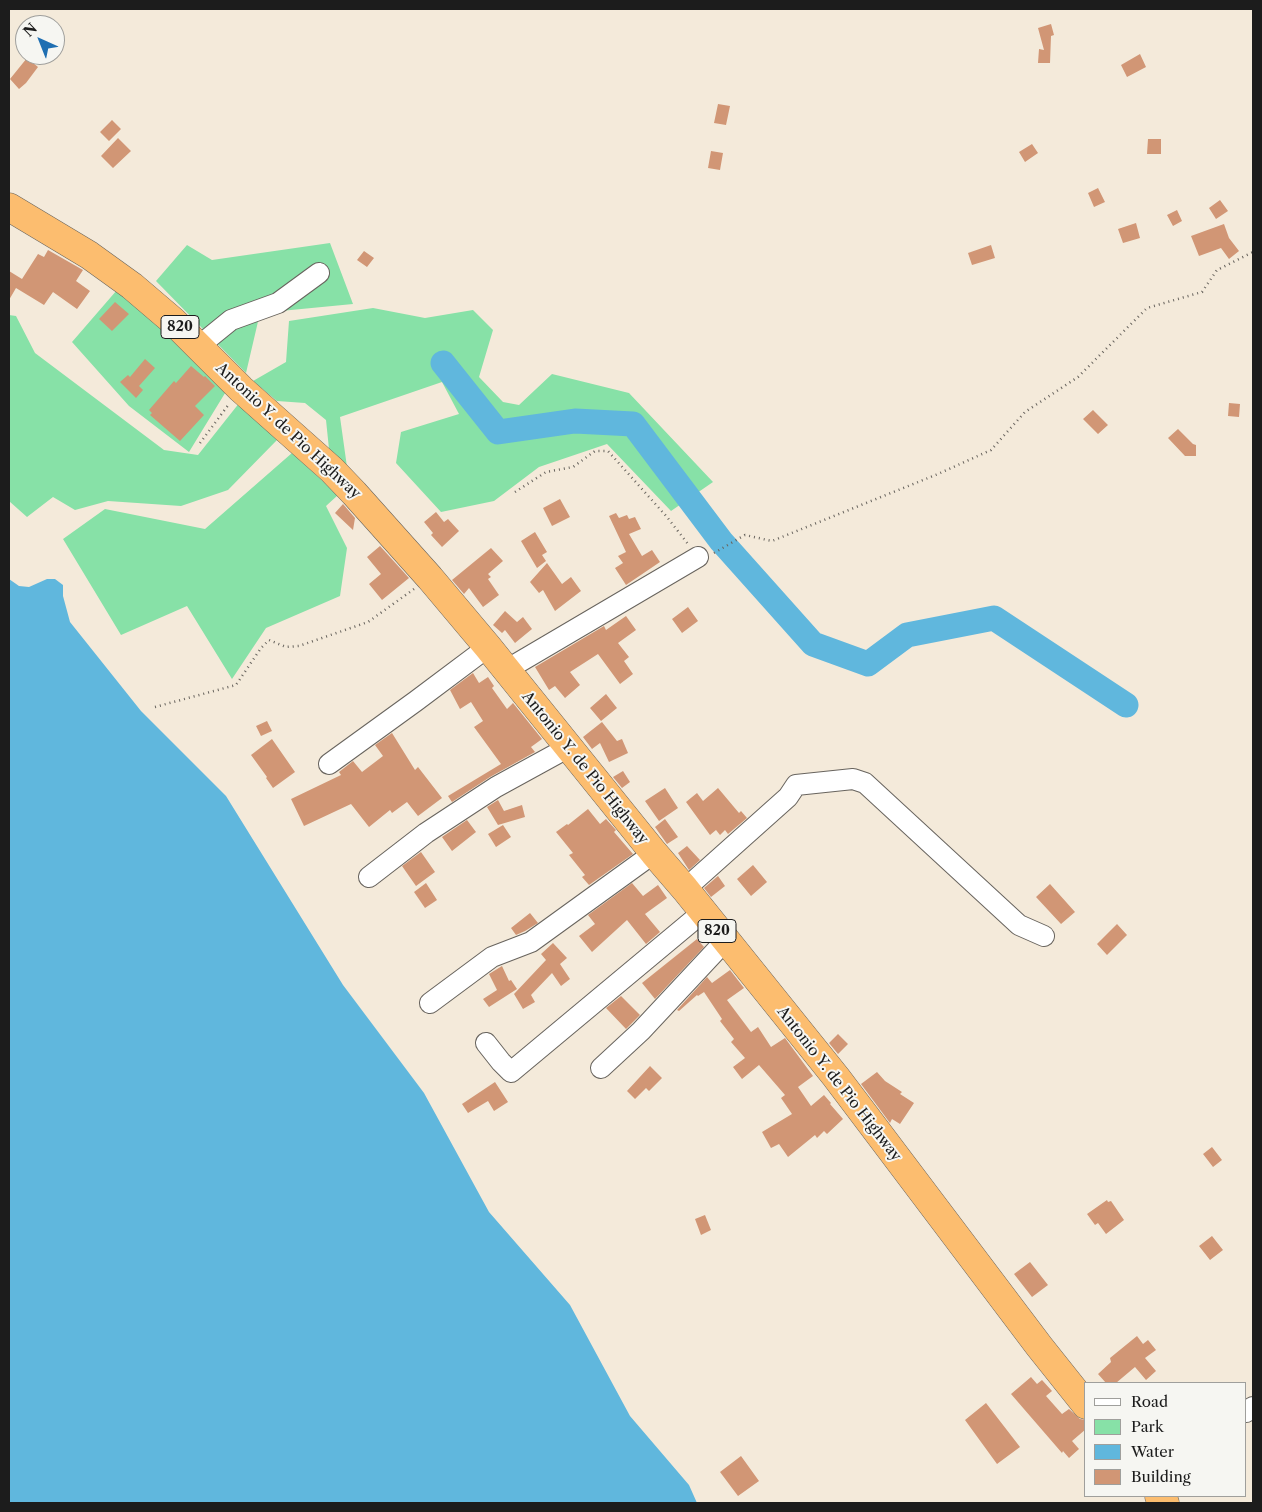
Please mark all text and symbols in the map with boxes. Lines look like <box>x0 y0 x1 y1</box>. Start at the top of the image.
north arrow <box>15 15 65 65</box>
text: N <box>20 19 41 41</box>
road number: 820 <box>161 316 199 338</box>
street label: Antonio Y. de Pio Highway <box>212 359 364 503</box>
street label: Antonio Y. de Pio Highway <box>518 688 652 848</box>
road number: 820 <box>698 919 736 942</box>
street label: Antonio Y. de Pio Highway <box>773 1003 905 1165</box>
legend <box>1084 1382 1247 1497</box>
text: Road <box>1131 1392 1168 1411</box>
text: Park <box>1131 1417 1164 1436</box>
text: Water <box>1131 1442 1174 1461</box>
text: Building <box>1131 1467 1191 1486</box>

